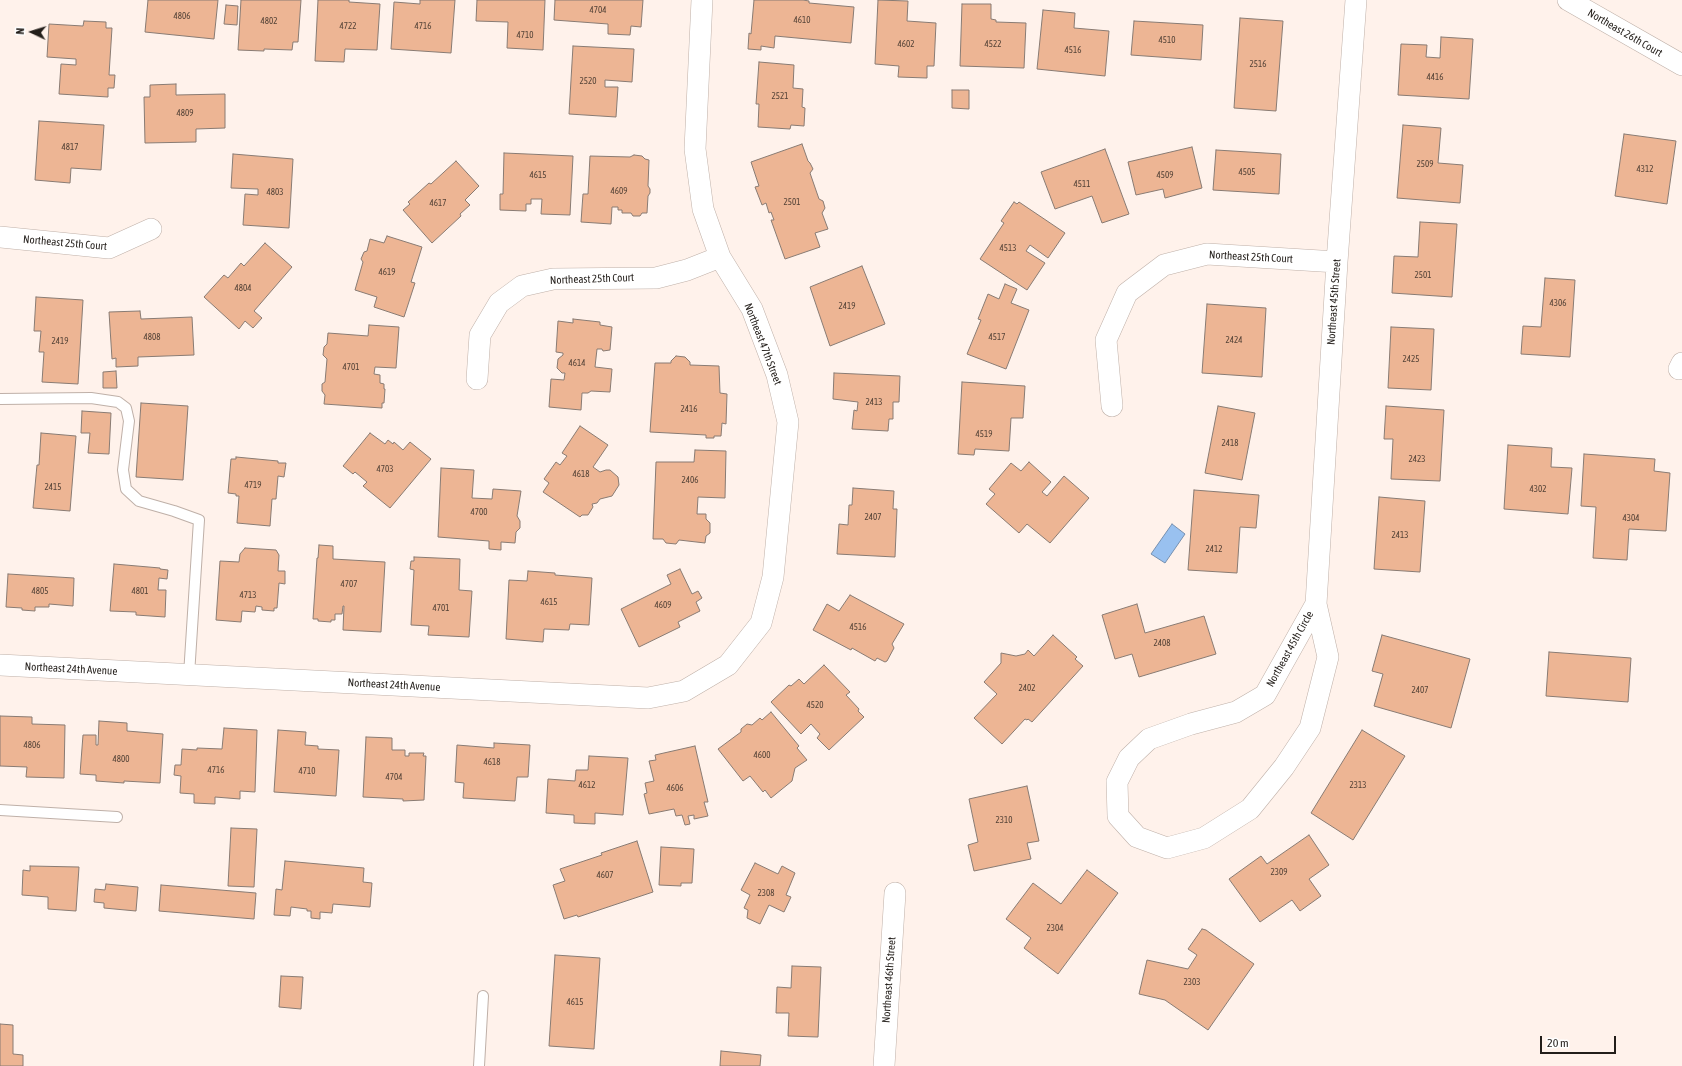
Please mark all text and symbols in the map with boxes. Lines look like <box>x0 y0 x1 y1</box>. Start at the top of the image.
house number: 4704 <box>590 5 606 15</box>
street label: Northeast 26th Court <box>1585 6 1665 60</box>
house number: 4806 <box>174 11 190 21</box>
north arrow <box>12 12 52 52</box>
house number: 4610 <box>794 15 810 25</box>
house number: 4802 <box>261 16 277 26</box>
house number: 4722 <box>340 21 356 31</box>
house number: 4716 <box>415 21 431 31</box>
text: N <box>14 28 26 35</box>
house number: 4710 <box>517 30 533 40</box>
house number: 4510 <box>1159 35 1175 45</box>
house number: 4602 <box>898 39 914 49</box>
house number: 4522 <box>985 39 1001 49</box>
house number: 4516 <box>1065 45 1081 55</box>
house number: 2516 <box>1250 59 1266 69</box>
house number: 4416 <box>1427 72 1443 82</box>
house number: 2520 <box>580 76 596 86</box>
house number: 2521 <box>772 91 788 101</box>
house number: 4809 <box>177 108 193 118</box>
house number: 4817 <box>62 142 78 152</box>
house number: 2509 <box>1417 159 1433 169</box>
house number: 4312 <box>1637 164 1653 174</box>
house number: 4505 <box>1239 167 1255 177</box>
house number: 4615 <box>530 170 546 180</box>
house number: 4509 <box>1157 170 1173 180</box>
house number: 4511 <box>1074 179 1090 189</box>
house number: 4609 <box>611 186 627 196</box>
house number: 4803 <box>267 187 283 197</box>
house number: 2501 <box>784 197 800 207</box>
house number: 4617 <box>430 198 446 208</box>
street label: Northeast 25th Court <box>23 233 107 253</box>
house number: 4513 <box>1000 243 1016 253</box>
street label: Northeast 25th Court <box>1209 248 1293 266</box>
street label: Northeast 45th Street <box>1324 258 1344 346</box>
house number: 4619 <box>379 267 395 277</box>
house number: 2501 <box>1415 270 1431 280</box>
street label: Northeast 25th Court <box>550 271 634 287</box>
house number: 4804 <box>235 283 251 293</box>
house number: 4306 <box>1550 298 1566 308</box>
street label: Northeast 47th Street <box>741 301 785 387</box>
house number: 2419 <box>839 301 855 311</box>
house number: 4808 <box>144 332 160 342</box>
house number: 4517 <box>989 332 1005 342</box>
house number: 2424 <box>1226 335 1242 345</box>
house number: 2419 <box>52 336 68 346</box>
house number: 2425 <box>1403 354 1419 364</box>
house number: 4614 <box>569 358 585 368</box>
house number: 4701 <box>343 362 359 372</box>
house number: 2413 <box>866 397 882 407</box>
house number: 2416 <box>681 404 697 414</box>
house number: 4519 <box>976 429 992 439</box>
house number: 2418 <box>1222 438 1238 448</box>
house number: 2423 <box>1409 454 1425 464</box>
house number: 4703 <box>377 464 393 474</box>
house number: 4618 <box>573 469 589 479</box>
house number: 2406 <box>682 475 698 485</box>
house number: 4719 <box>245 480 261 490</box>
house number: 2415 <box>45 482 61 492</box>
house number: 4302 <box>1530 484 1546 494</box>
house number: 4700 <box>471 507 487 517</box>
house number: 2407 <box>865 512 881 522</box>
house number: 4304 <box>1623 513 1639 523</box>
house number: 2413 <box>1392 530 1408 540</box>
house number: 2412 <box>1206 544 1222 554</box>
house number: 4707 <box>341 579 357 589</box>
house number: 4805 <box>32 586 48 596</box>
house number: 4801 <box>132 586 148 596</box>
house number: 4713 <box>240 590 256 600</box>
house number: 4615 <box>541 597 557 607</box>
house number: 4609 <box>655 600 671 610</box>
house number: 4701 <box>433 603 449 613</box>
street label: Northeast 45th Circle <box>1264 609 1316 689</box>
house number: 4516 <box>850 622 866 632</box>
house number: 2408 <box>1154 638 1170 648</box>
street label: Northeast 24th Avenue <box>24 660 118 678</box>
street label: Northeast 24th Avenue <box>347 676 441 694</box>
house number: 2402 <box>1019 683 1035 693</box>
house number: 2407 <box>1412 685 1428 695</box>
house number: 4520 <box>807 700 823 710</box>
house number: 4806 <box>24 740 40 750</box>
house number: 4600 <box>754 750 770 760</box>
house number: 4800 <box>113 754 129 764</box>
house number: 4618 <box>484 757 500 767</box>
house number: 4716 <box>208 765 224 775</box>
house number: 4710 <box>299 766 315 776</box>
house number: 4704 <box>386 772 402 782</box>
house number: 4612 <box>579 780 595 790</box>
house number: 2313 <box>1350 780 1366 790</box>
house number: 4606 <box>667 783 683 793</box>
house number: 2310 <box>996 815 1012 825</box>
house number: 2309 <box>1271 867 1287 877</box>
house number: 4607 <box>597 870 613 880</box>
house number: 2308 <box>758 888 774 898</box>
house number: 2304 <box>1047 923 1063 933</box>
street label: Northeast 46th Street <box>879 936 899 1024</box>
house number: 2303 <box>1184 977 1200 987</box>
house number: 4615 <box>567 997 583 1007</box>
scale bar <box>1542 1028 1618 1054</box>
text: 20 m <box>1547 1036 1569 1050</box>

